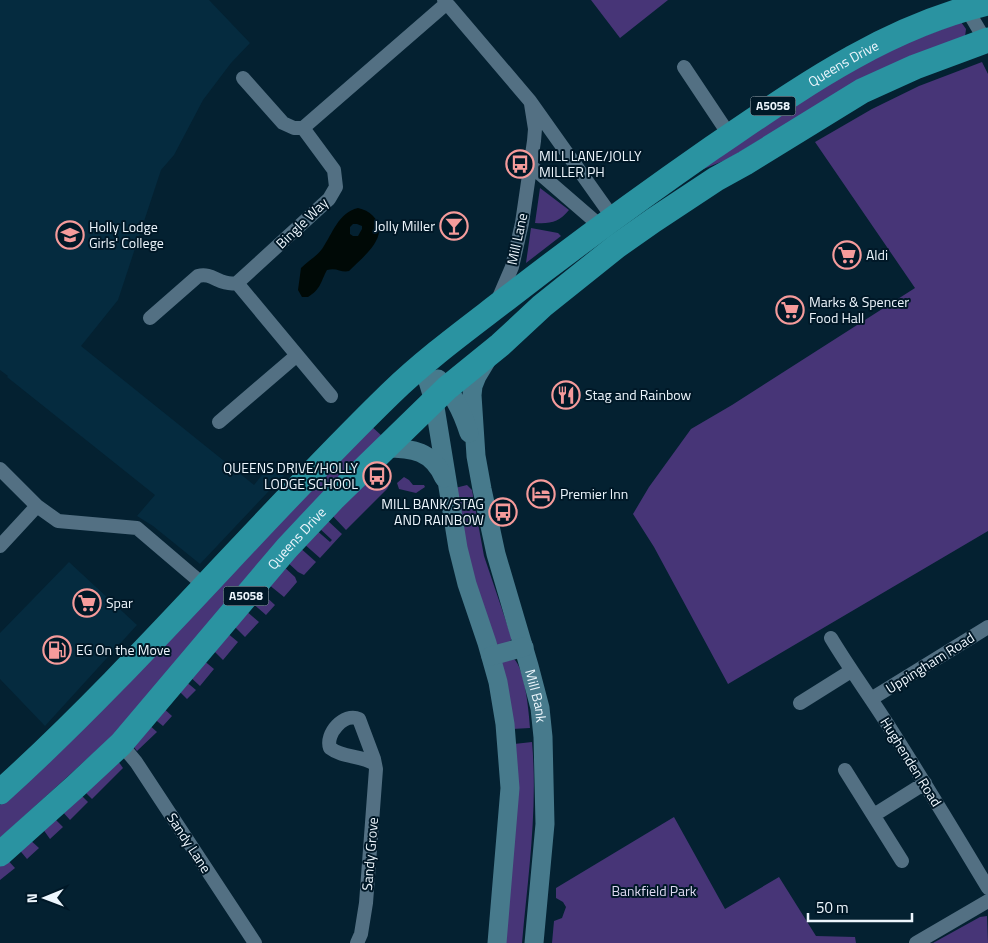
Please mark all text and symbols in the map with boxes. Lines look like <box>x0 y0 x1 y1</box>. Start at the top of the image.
street label: Queens Drive <box>803 34 882 92</box>
road number: A5058 <box>750 96 796 115</box>
place label: MILL LANE/JOLLY MILLER PH <box>539 145 642 182</box>
bus stop icon: MILL LANE/JOLLY MILLER PH <box>505 149 535 179</box>
street label: Bingle Way <box>271 192 333 253</box>
bar icon: Jolly Miller <box>439 211 469 241</box>
street label: Mill Lane <box>501 211 532 267</box>
place label: Jolly Miller <box>374 215 435 236</box>
place label: Holly Lodge Girls' College <box>89 216 164 253</box>
school or university icon: Holly Lodge Girls' College <box>55 220 85 250</box>
supermarket icon: Aldi <box>832 240 862 270</box>
place label: Aldi <box>866 244 888 265</box>
place label: Marks & Spencer Food Hall <box>809 291 909 328</box>
supermarket icon: Marks & Spencer Food Hall <box>775 295 805 325</box>
restaurant icon: Stag and Rainbow <box>551 380 581 410</box>
place label: Stag and Rainbow <box>585 384 692 405</box>
place label: QUEENS DRIVE/HOLLY LODGE SCHOOL <box>223 457 358 494</box>
bus stop icon: QUEENS DRIVE/HOLLY LODGE SCHOOL <box>362 461 392 491</box>
hotel icon: Premier Inn <box>526 479 556 509</box>
place label: Premier Inn <box>560 483 628 504</box>
place label: MILL BANK/STAG AND RAINBOW <box>381 493 484 530</box>
bus stop icon: MILL BANK/STAG AND RAINBOW <box>488 497 518 527</box>
street label: Queens Drive <box>262 502 331 574</box>
road number: A5058 <box>224 586 268 606</box>
supermarket icon: Spar <box>72 588 102 618</box>
place label: Spar <box>106 592 133 613</box>
street label: Uppingham Road <box>881 627 978 698</box>
fuel station icon: EG On the Move <box>42 635 72 665</box>
place label: EG On the Move <box>76 639 170 660</box>
street label: Mill Bank <box>520 667 552 724</box>
street label: Hughenden Road <box>876 713 947 810</box>
street label: Sandy Lane <box>162 809 217 877</box>
street label: Sandy Grove <box>356 816 383 892</box>
north arrow <box>20 873 70 923</box>
park label: Bankfield Park <box>611 880 697 901</box>
scale bar <box>808 890 912 922</box>
text: N <box>21 893 42 903</box>
text: 50 m <box>816 896 849 919</box>

